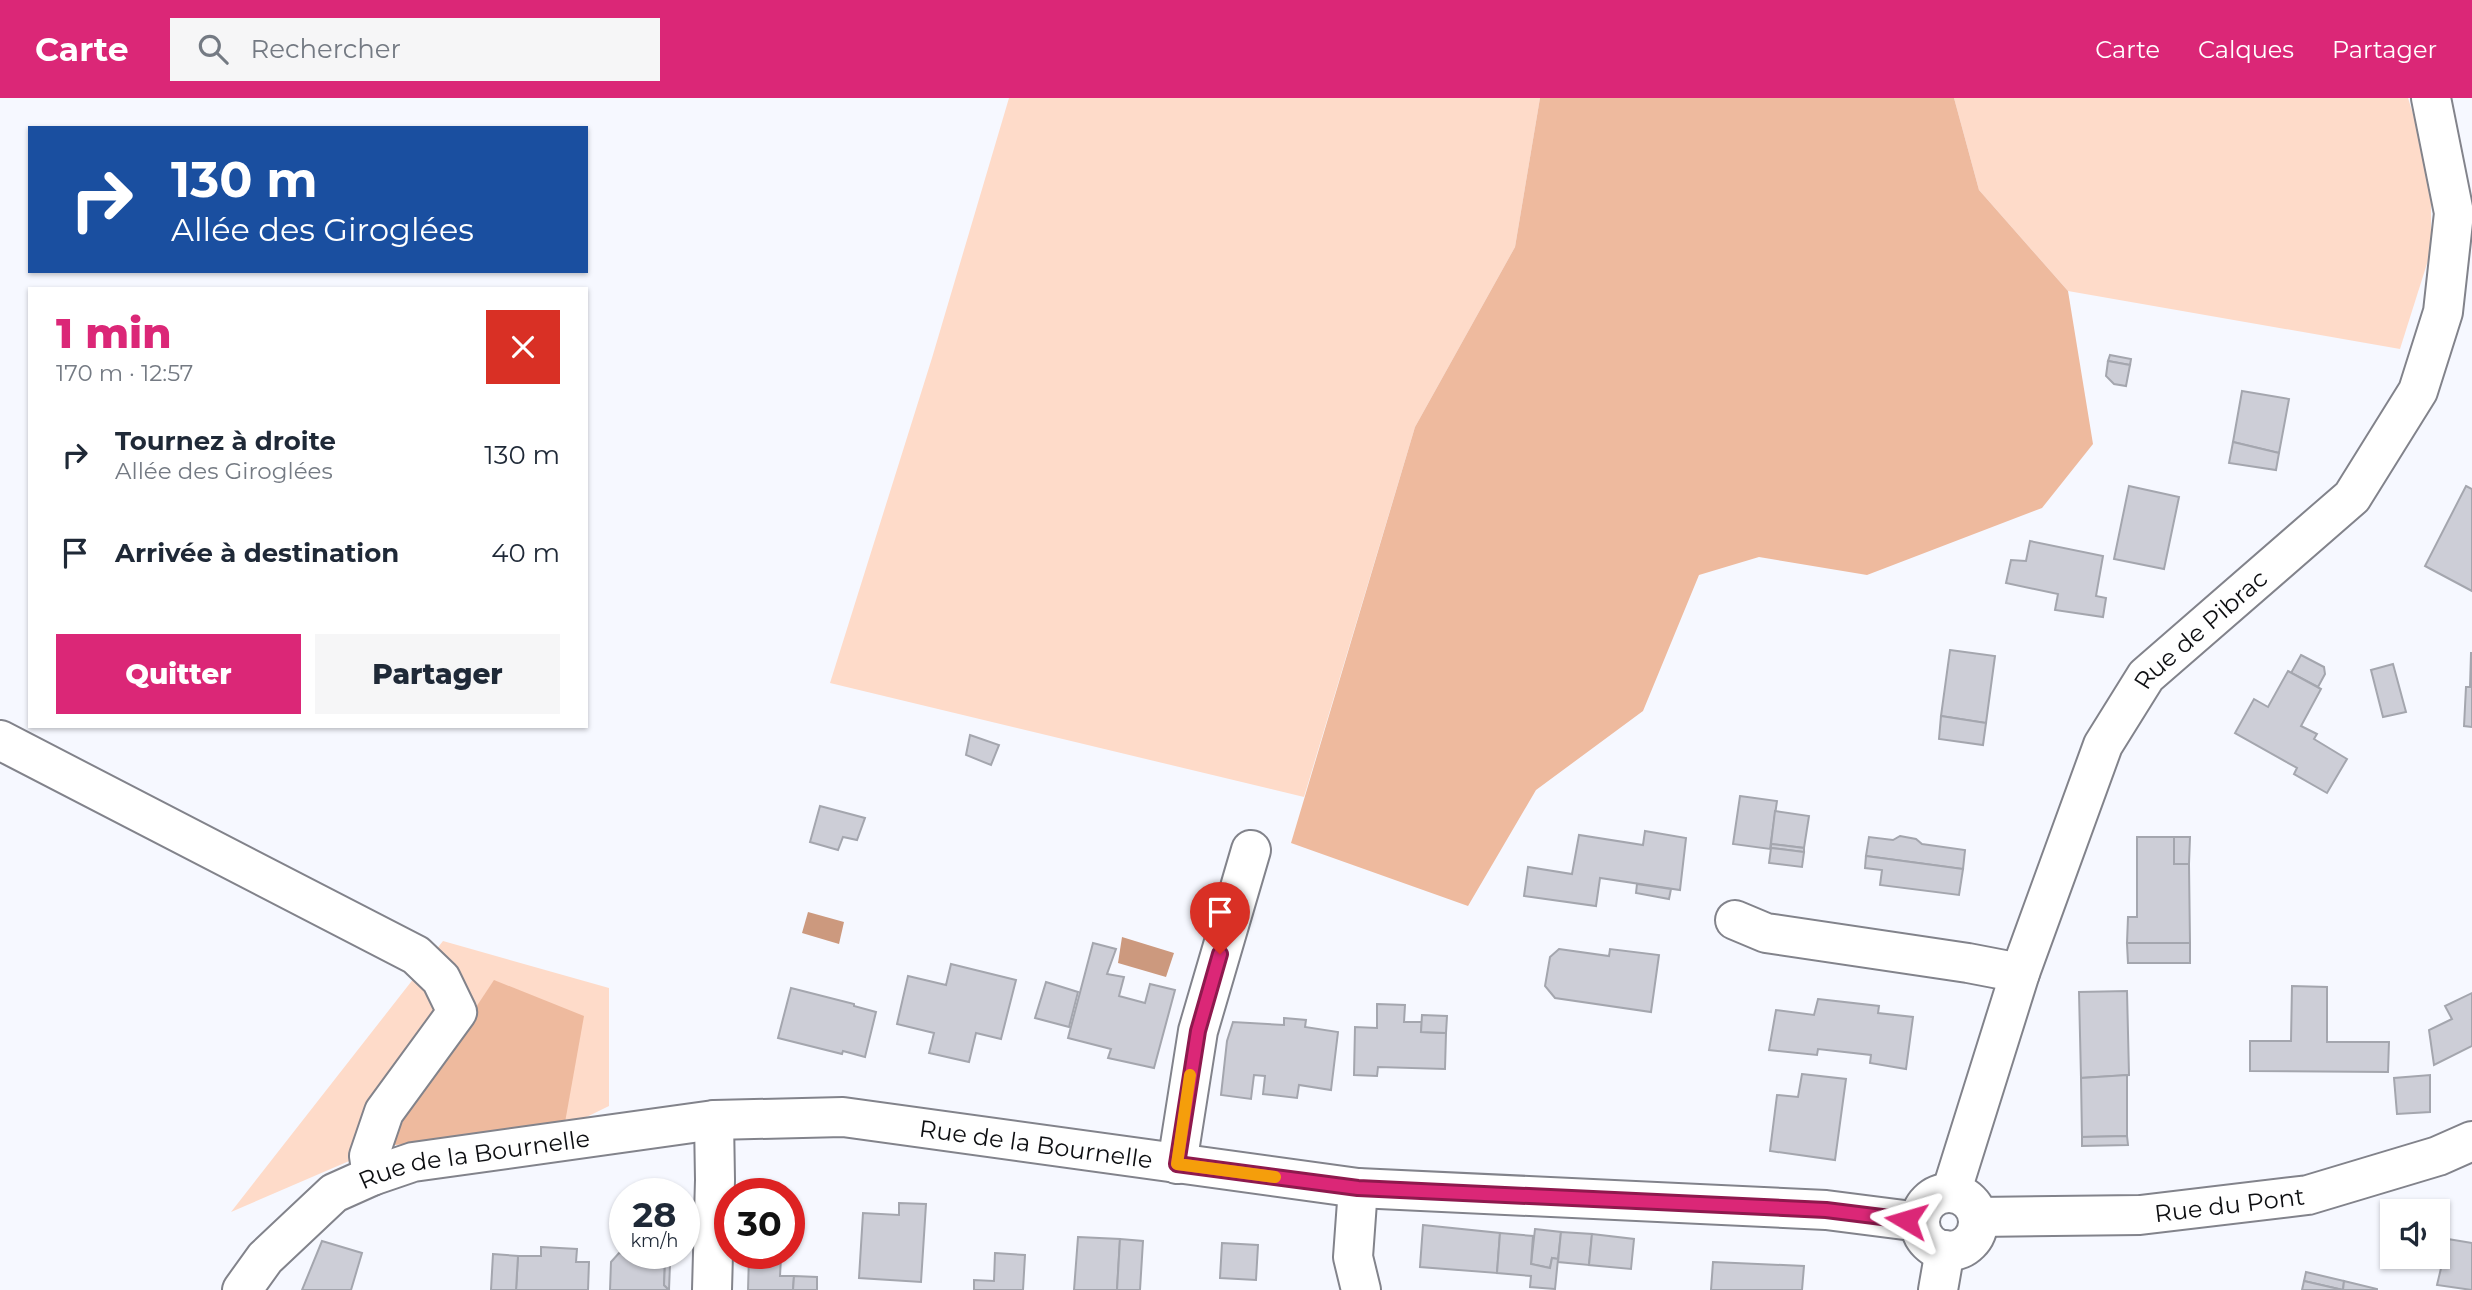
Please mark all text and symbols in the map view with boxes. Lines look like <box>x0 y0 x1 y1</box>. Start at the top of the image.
search box <box>170 18 660 81</box>
text: Carte <box>35 29 128 69</box>
icon: search <box>194 30 232 68</box>
text: Rechercher <box>250 33 401 65</box>
text: Carte <box>2095 35 2160 64</box>
text: Calques <box>2198 35 2294 64</box>
text: Partager <box>2332 35 2437 64</box>
text: 130 m <box>171 150 318 209</box>
icon: right <box>56 154 147 245</box>
text: Allée des Giroglées <box>171 210 474 249</box>
text: 1 min <box>56 307 172 359</box>
button: close <box>486 310 560 384</box>
text: 170 m · 12:57 <box>56 359 193 387</box>
text: Tournez à droite <box>115 425 336 457</box>
icon: right <box>56 436 94 474</box>
text: 130 m <box>484 439 560 471</box>
text: Allée des Giroglées <box>115 457 333 485</box>
icon: arrive <box>56 534 94 572</box>
text: Arrivée à destination <box>115 537 399 569</box>
text: 40 m <box>491 537 560 569</box>
street label: Rue de Pibrac <box>2127 563 2273 694</box>
button: Quitter <box>56 634 301 714</box>
button: Partager <box>315 634 560 714</box>
pin <box>1190 882 1250 954</box>
icon: arrive <box>1201 893 1239 931</box>
street label: Rue de la Bournelle <box>918 1113 1155 1174</box>
street label: Rue de la Bournelle <box>354 1123 592 1195</box>
speed limit sign: 30 <box>714 1178 805 1269</box>
street label: Rue du Pont <box>2153 1181 2306 1228</box>
position arrow <box>1869 1183 1943 1257</box>
text: 28 <box>633 1193 676 1236</box>
map controls <box>2380 1199 2450 1269</box>
button: sound <box>2380 1199 2450 1269</box>
text: km/h <box>630 1230 679 1252</box>

